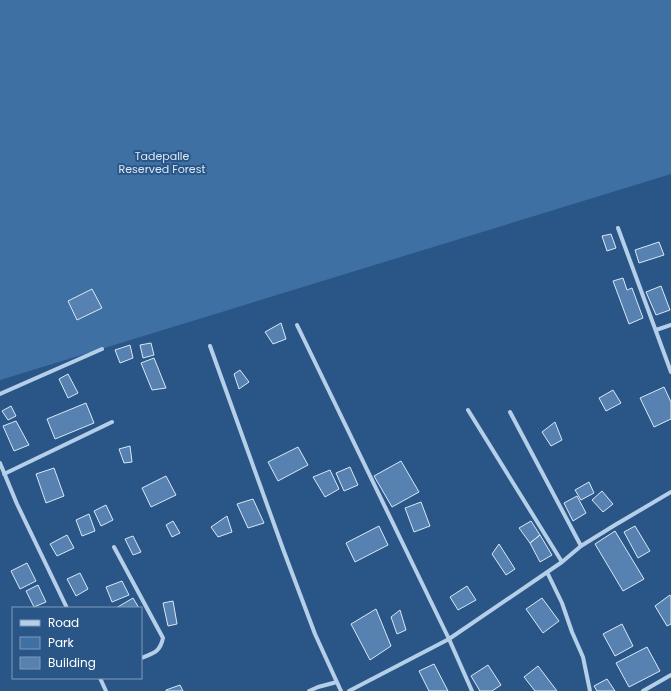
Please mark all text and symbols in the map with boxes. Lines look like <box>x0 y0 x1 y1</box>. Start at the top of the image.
park label: Tadepalle Reserved Forest <box>119 148 205 177</box>
legend <box>12 607 142 679</box>
text: Road <box>48 614 79 631</box>
text: Park <box>48 634 75 651</box>
text: Building <box>48 654 96 671</box>

